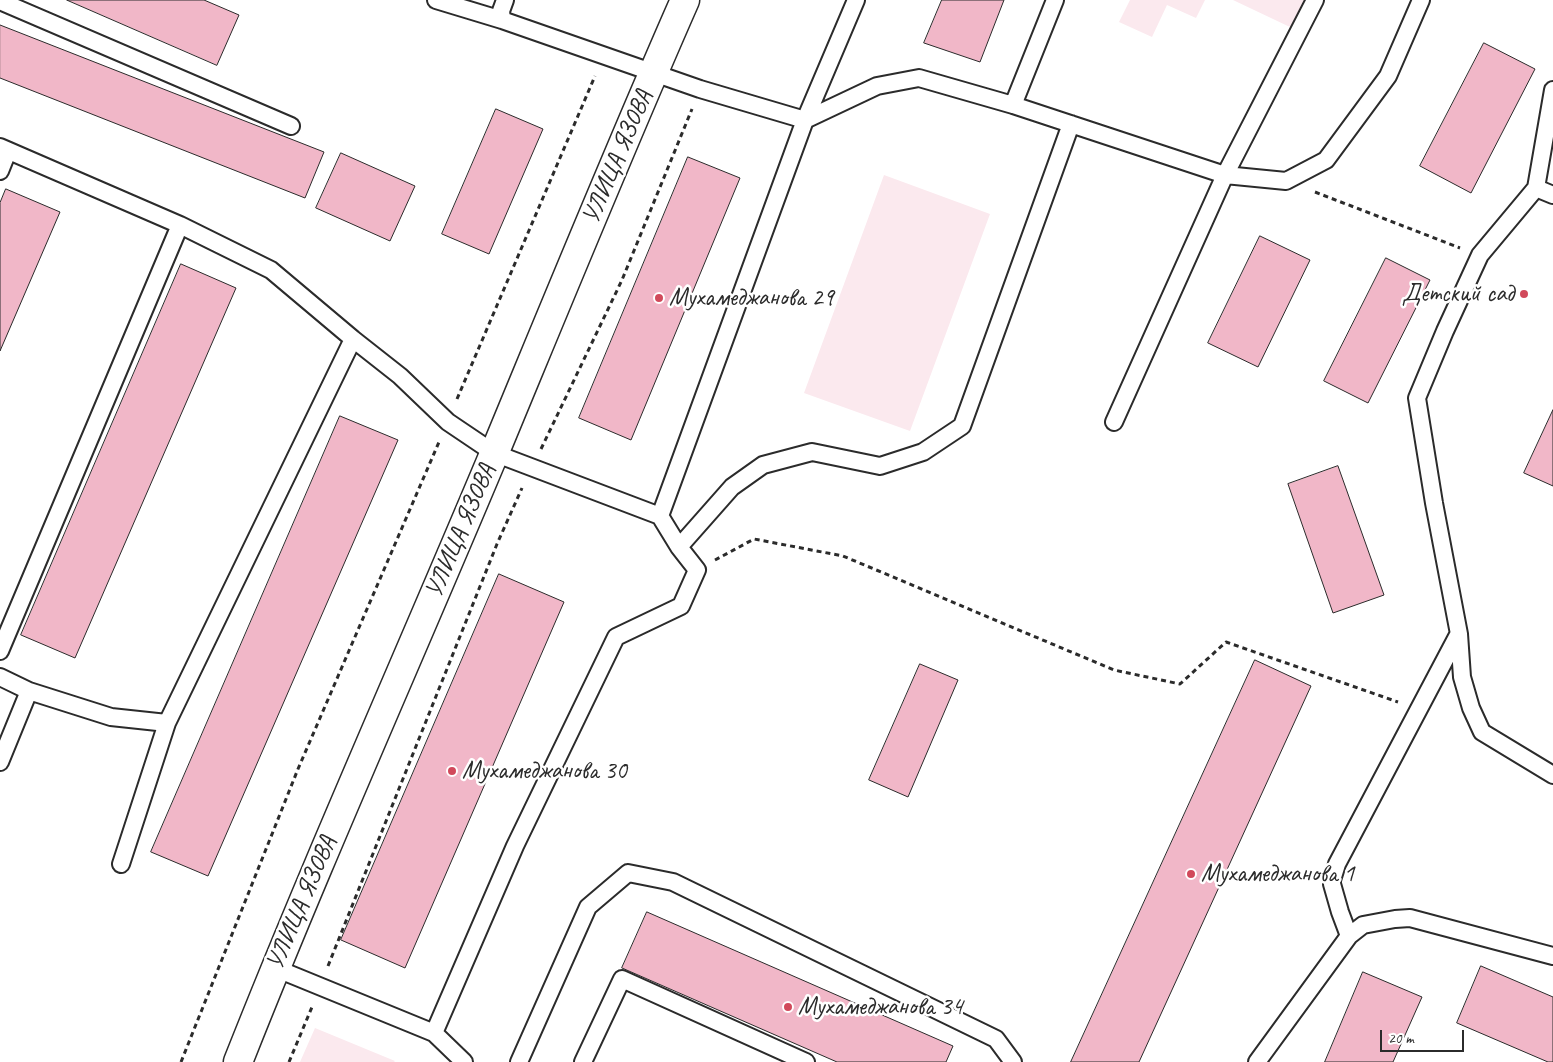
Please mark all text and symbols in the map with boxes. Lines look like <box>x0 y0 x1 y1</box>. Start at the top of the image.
street label: УЛИЦА ЯЗОВА <box>576 86 660 228</box>
place label: Детский сад <box>1402 279 1514 309</box>
place label: Мухамеджанова 29 <box>669 283 834 313</box>
marker: Детский сад <box>1518 288 1530 300</box>
marker: Мухамеджанова 29 <box>653 292 665 304</box>
street label: УЛИЦА ЯЗОВА <box>419 460 503 602</box>
place label: Мухамеджанова 30 <box>462 756 627 786</box>
marker: Мухамеджанова 30 <box>446 765 458 777</box>
street label: УЛИЦА ЯЗОВА <box>260 832 344 974</box>
place label: Мухамеджанова 1 <box>1201 859 1355 889</box>
marker: Мухамеджанова 1 <box>1185 868 1197 880</box>
place label: Мухамеджанова 34 <box>798 992 963 1022</box>
marker: Мухамеджанова 34 <box>782 1001 794 1013</box>
scale bar <box>1383 1020 1467 1052</box>
text: 20 m <box>1388 1029 1414 1048</box>

